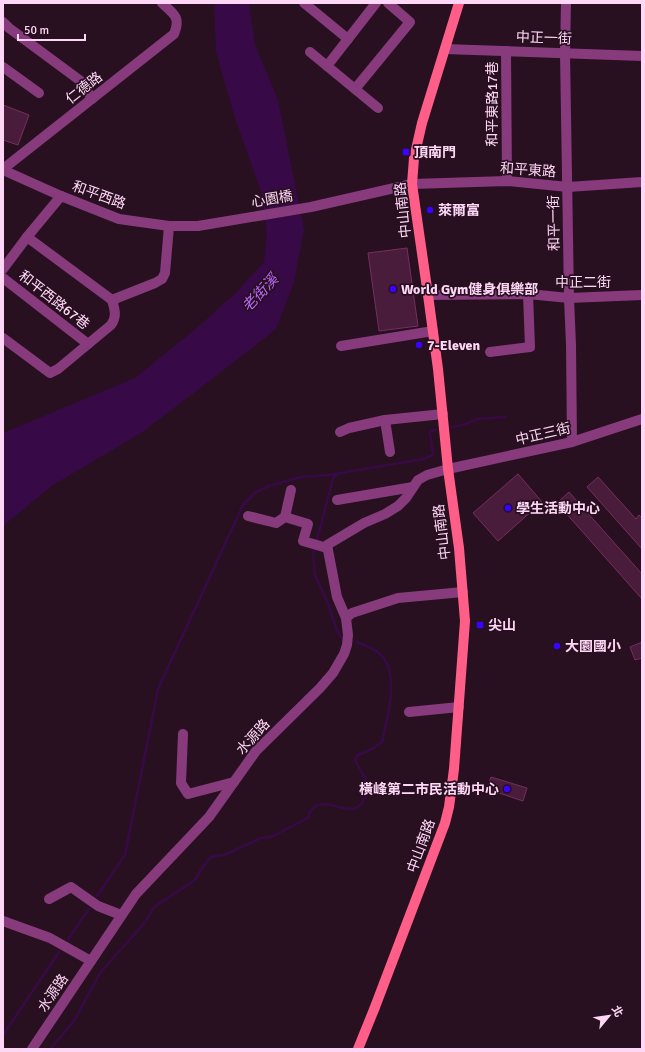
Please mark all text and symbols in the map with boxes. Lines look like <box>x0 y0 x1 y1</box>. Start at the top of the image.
scale bar <box>18 16 85 42</box>
text: 50 m <box>24 23 49 38</box>
street label: 中正一街 <box>516 29 572 47</box>
street label: 和平東路17巷 <box>484 61 501 147</box>
street label: 仁德路 <box>62 68 106 108</box>
place label: 頂南門 <box>414 144 456 161</box>
marker: 頂南門 <box>401 147 411 157</box>
street label: 和平東路 <box>499 160 557 180</box>
street label: 和平西路 <box>70 177 128 213</box>
street label: 中山南路 <box>392 181 414 239</box>
street label: 心園橋 <box>250 187 294 211</box>
street label: 和平一街 <box>545 195 563 251</box>
place label: 萊爾富 <box>438 202 480 219</box>
marker: 萊爾富 <box>425 205 435 215</box>
street label: 和平西路67巷 <box>15 267 93 333</box>
water label: 老街溪 <box>238 269 283 316</box>
street label: 中正二街 <box>555 274 611 291</box>
place label: World Gym健身俱樂部 <box>401 281 538 298</box>
marker: World Gym健身俱樂部 <box>388 284 398 294</box>
place label: 7-Eleven <box>427 337 480 354</box>
marker: 7-Eleven <box>414 340 424 350</box>
street label: 中正三街 <box>514 419 572 449</box>
place label: 學生活動中心 <box>516 500 600 517</box>
street label: 中山南路 <box>430 503 454 561</box>
marker: 學生活動中心 <box>503 503 513 513</box>
place label: 尖山 <box>488 617 516 634</box>
marker: 尖山 <box>475 620 485 630</box>
place label: 大園國小 <box>565 638 621 655</box>
marker: 大園國小 <box>552 641 562 651</box>
street label: 水源路 <box>233 716 273 758</box>
place label: 橫峰第二市民活動中心 <box>359 781 499 798</box>
marker: 橫峰第二市民活動中心 <box>502 784 512 794</box>
street label: 中山南路 <box>403 817 439 875</box>
street label: 水源路 <box>34 971 72 1015</box>
north arrow <box>589 996 629 1036</box>
text: 北 <box>609 1003 626 1019</box>

